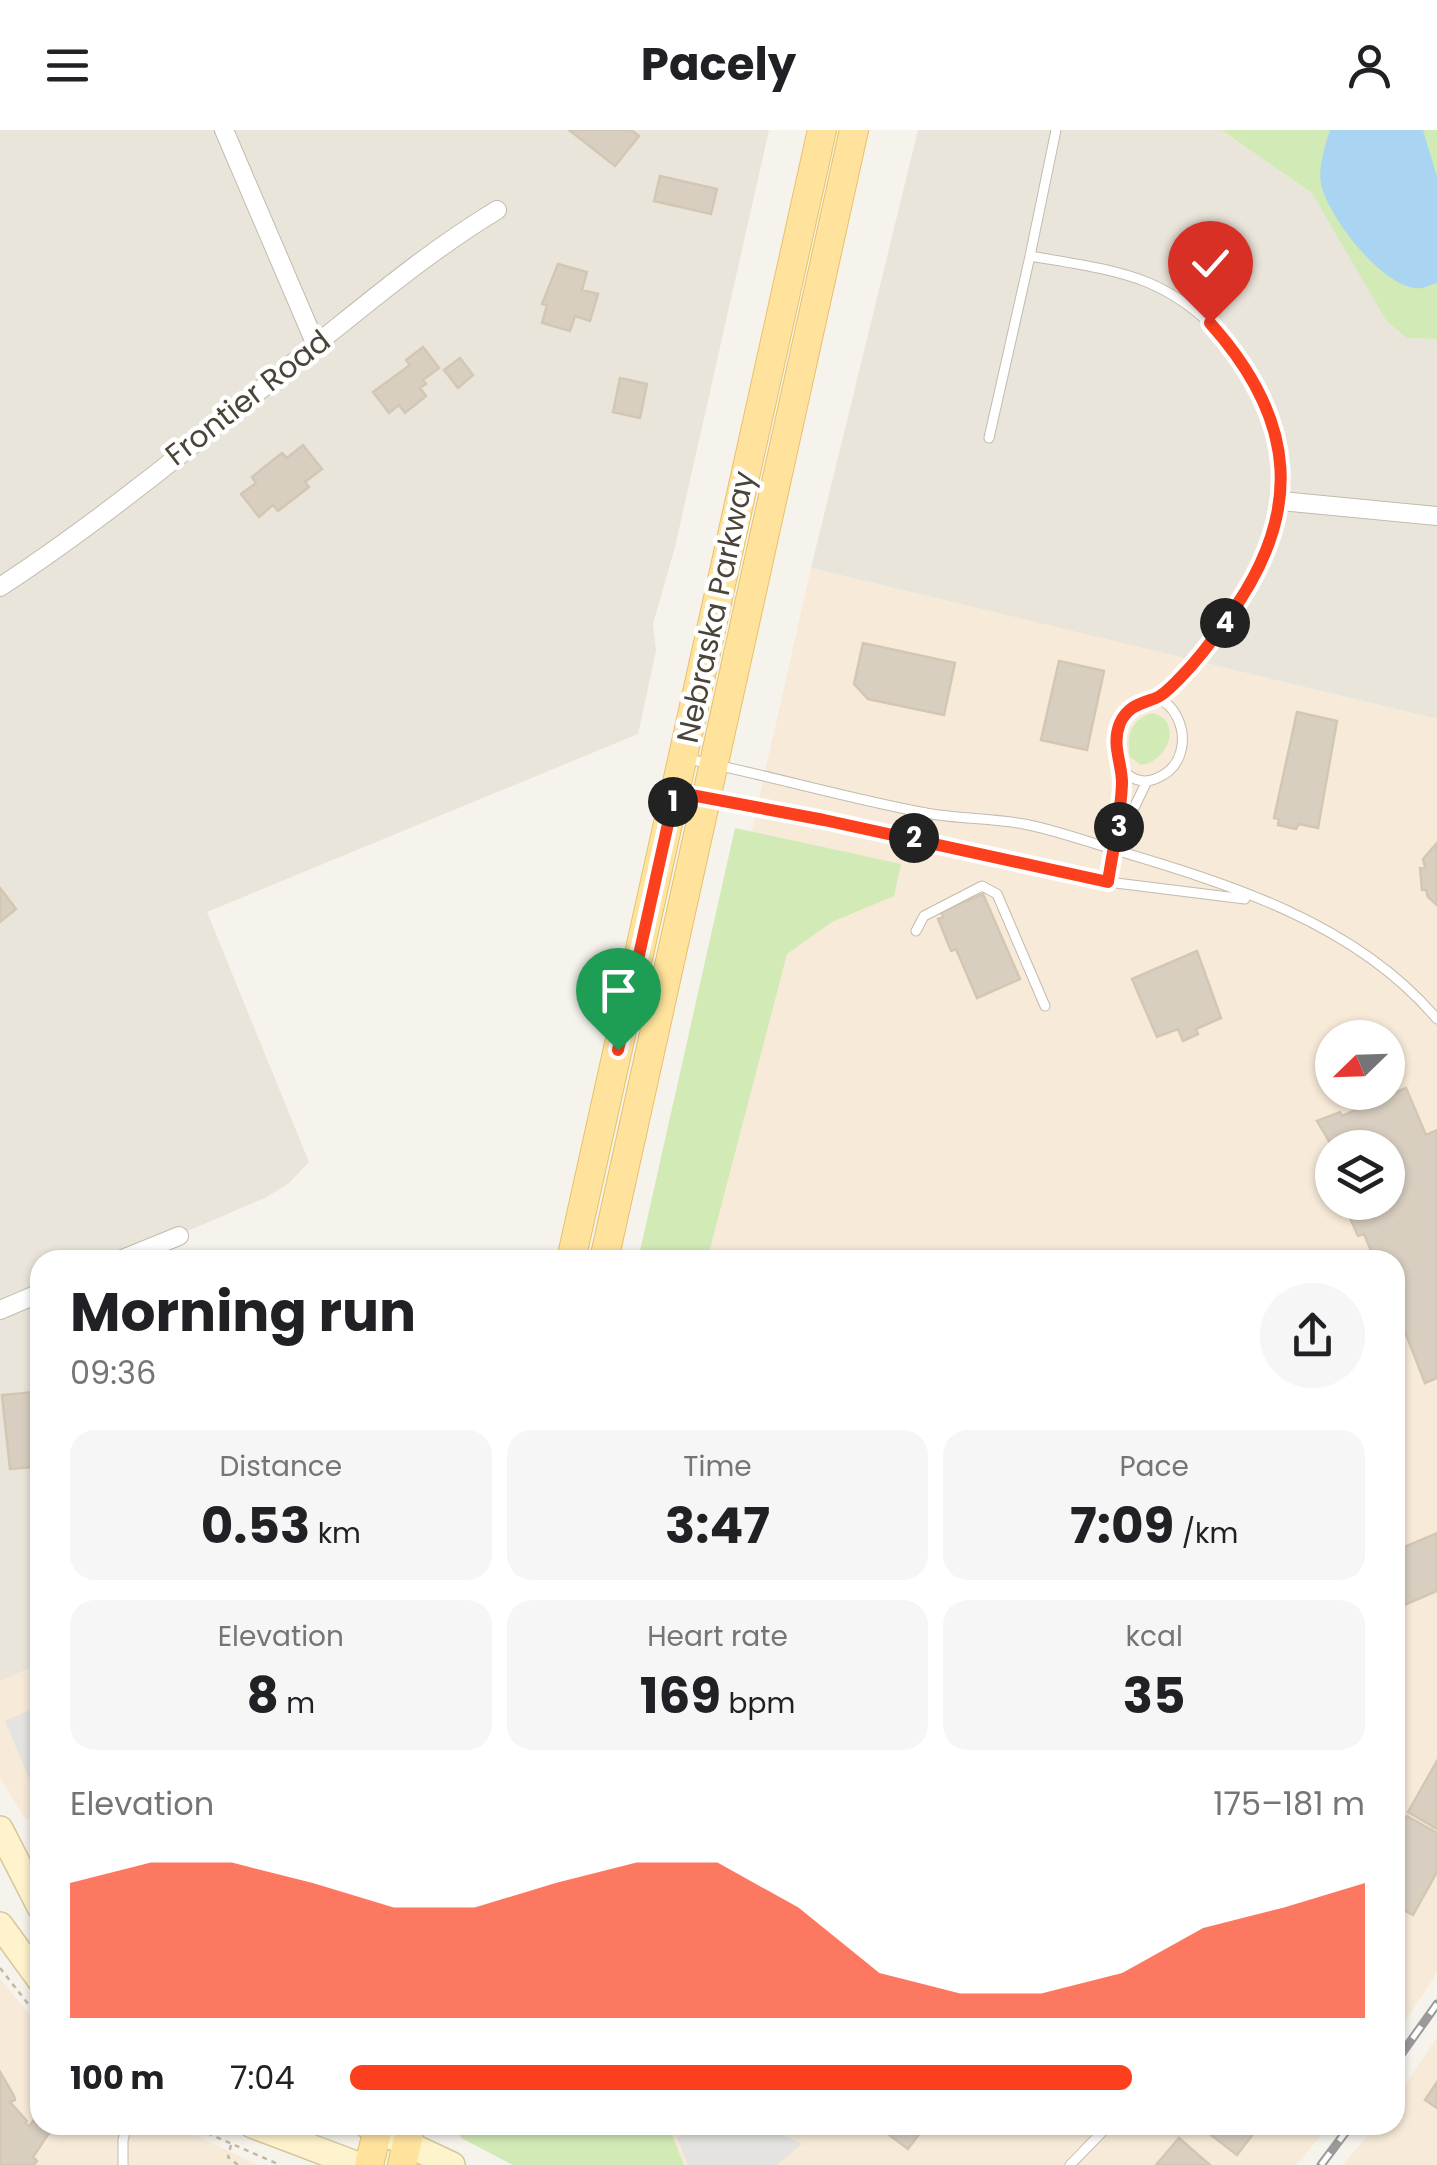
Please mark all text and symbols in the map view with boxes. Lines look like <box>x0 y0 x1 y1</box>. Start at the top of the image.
text: Pacely <box>641 33 796 96</box>
icon: menu <box>40 38 95 93</box>
icon: person <box>1342 38 1397 93</box>
pin <box>1168 221 1253 324</box>
icon: check <box>1183 236 1238 291</box>
street label: Frontier Road <box>156 319 339 476</box>
street label: Nebraska Parkway <box>666 467 765 747</box>
pin: 4 <box>1200 598 1250 648</box>
text: 4 <box>1216 603 1234 642</box>
pin: 1 <box>648 777 698 827</box>
text: 1 <box>668 782 678 821</box>
pin: 3 <box>1094 802 1144 852</box>
text: 3 <box>1111 807 1127 846</box>
pin: 2 <box>889 813 939 863</box>
text: 2 <box>906 818 922 857</box>
pin <box>576 948 661 1051</box>
icon: arrive <box>591 963 646 1018</box>
north arrow <box>1315 1020 1405 1110</box>
map controls <box>1315 1020 1405 1220</box>
button: layers <box>1315 1130 1405 1220</box>
text: Morning run <box>70 1273 416 1350</box>
button: share <box>1260 1283 1365 1388</box>
text: 09:36 <box>70 1350 156 1395</box>
text: Distance <box>219 1447 342 1486</box>
text: Time <box>683 1447 752 1486</box>
text: Pace <box>1119 1447 1189 1486</box>
text: 0.53 <box>201 1490 310 1561</box>
text: 3:47 <box>665 1490 770 1561</box>
text: 7:09 <box>1070 1490 1174 1561</box>
text: km <box>310 1514 361 1553</box>
text: /km <box>1174 1514 1238 1553</box>
text: Elevation <box>218 1617 344 1656</box>
text: Heart rate <box>647 1617 788 1656</box>
text: kcal <box>1126 1617 1183 1656</box>
text: 8 <box>246 1660 279 1731</box>
text: 169 <box>640 1660 721 1731</box>
text: 35 <box>1123 1660 1186 1731</box>
text: m <box>279 1684 315 1723</box>
text: bpm <box>721 1684 795 1723</box>
text: Elevation <box>70 1781 214 1826</box>
text: 175–181 m <box>1213 1781 1365 1826</box>
text: 100 m <box>70 2055 164 2100</box>
text: 7:04 <box>230 2055 295 2100</box>

